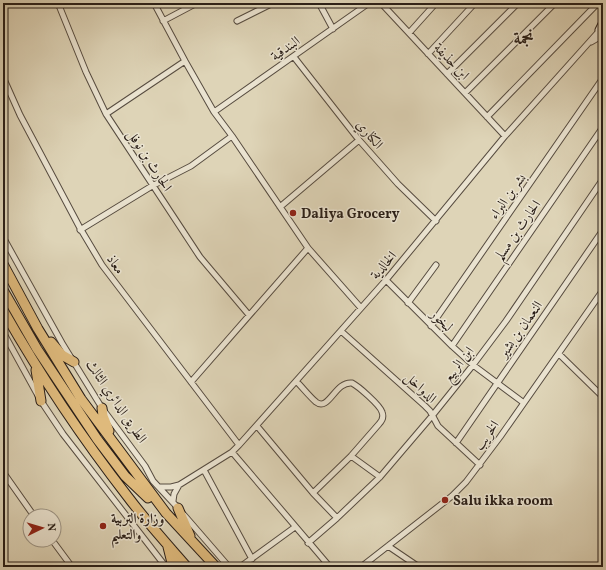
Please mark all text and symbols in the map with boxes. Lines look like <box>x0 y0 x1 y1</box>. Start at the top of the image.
district label: نجمة <box>514 27 534 52</box>
street label: البندقية <box>267 32 304 66</box>
street label: ابن حذيفة <box>429 39 473 85</box>
street label: الكناري <box>350 116 387 154</box>
street label: الحارث بن نوفل <box>122 126 176 195</box>
street label: بشر بن البراء <box>485 170 531 224</box>
street label: الحارث بن مسلم <box>490 197 549 267</box>
place label: Daliya Grocery <box>301 205 400 224</box>
marker: Daliya Grocery <box>288 208 298 218</box>
street label: الخالدية <box>367 248 402 284</box>
street label: معاذ <box>101 251 128 278</box>
street label: النعمان بن بشير <box>494 298 548 364</box>
street label: لبخور <box>424 304 456 337</box>
street label: ابن الربيع <box>439 343 481 389</box>
street label: الطريق الدائري الثالث <box>80 356 151 448</box>
street label: الدواخل <box>400 368 440 408</box>
street label: الخريب <box>470 417 504 455</box>
place label: Salu ikka room <box>453 492 554 511</box>
marker: Salu ikka room <box>440 495 450 505</box>
north arrow <box>22 508 62 548</box>
place label: وزارة التربية والتعليم <box>111 510 164 549</box>
marker: وزارة التربية والتعليم <box>98 521 108 531</box>
text: N <box>43 523 58 532</box>

